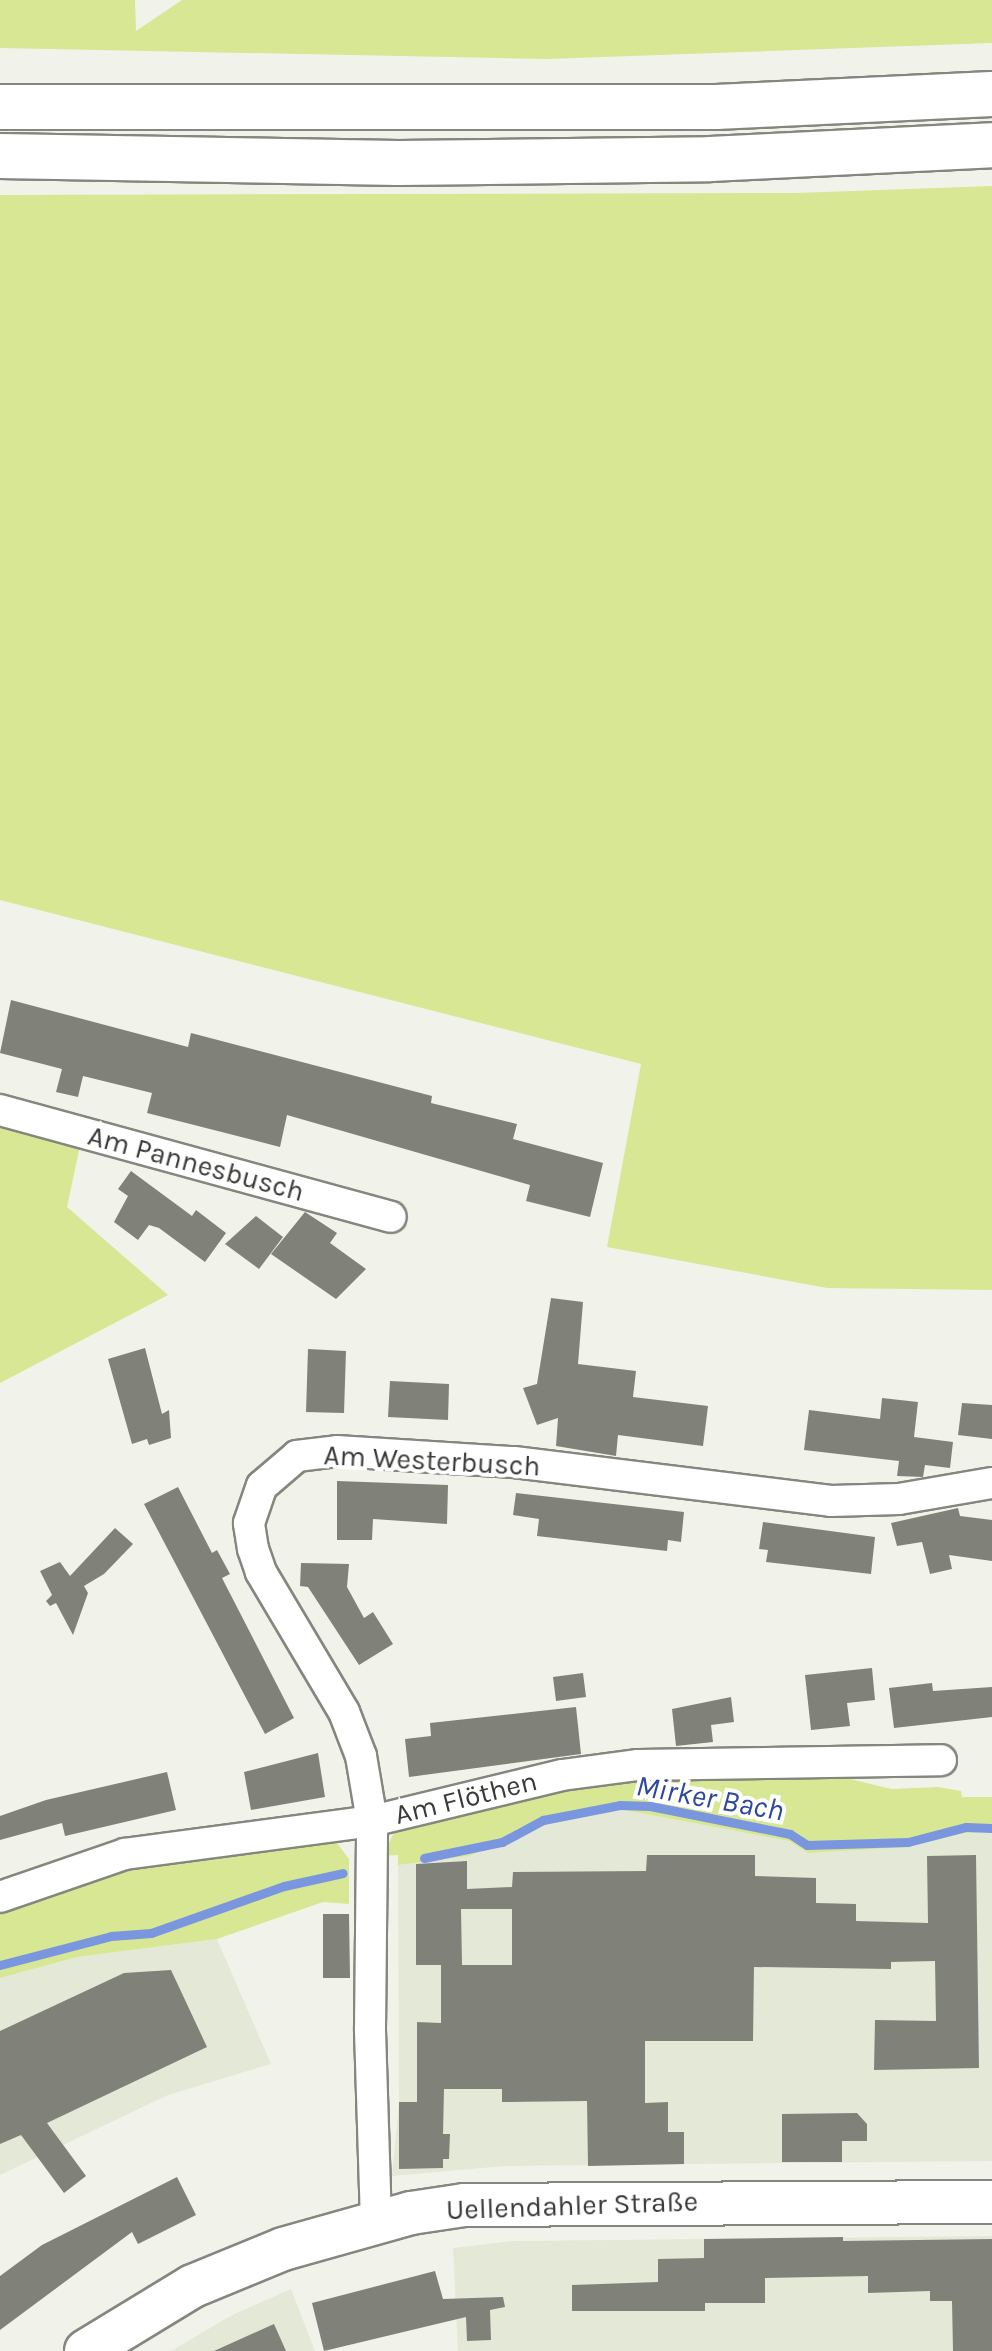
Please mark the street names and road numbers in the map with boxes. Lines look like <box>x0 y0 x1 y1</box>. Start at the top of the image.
street label: Am Pannesbusch <box>84 1119 308 1209</box>
street label: Am Westerbusch <box>323 1439 541 1483</box>
street label: Am Flöthen <box>391 1764 541 1832</box>
street label: Uellendahler Straße <box>445 2185 699 2227</box>

